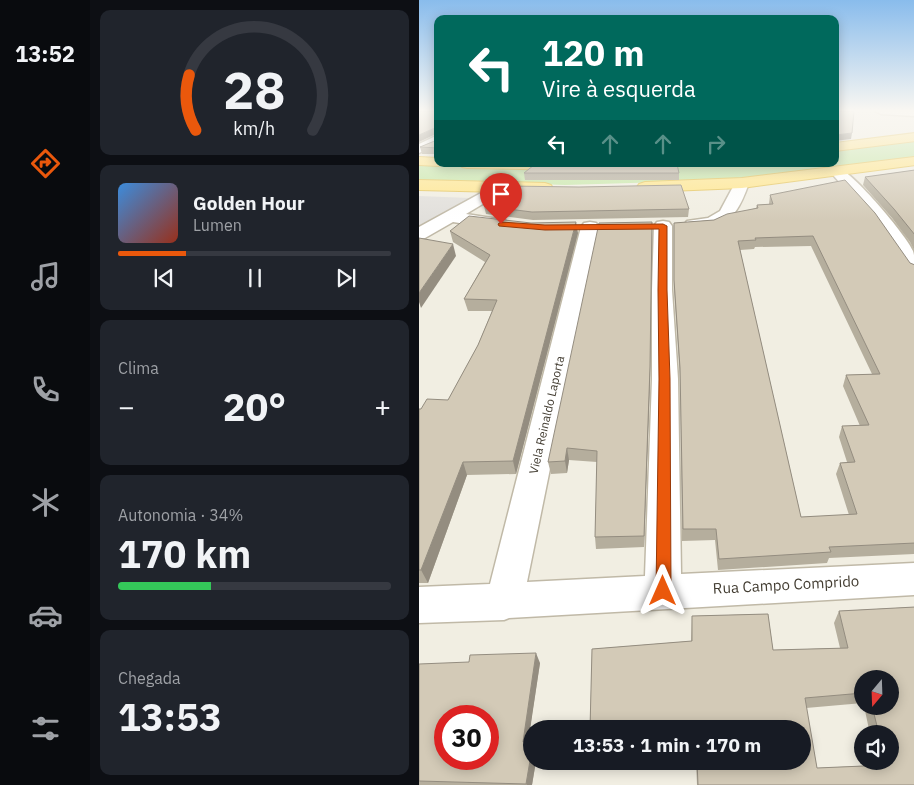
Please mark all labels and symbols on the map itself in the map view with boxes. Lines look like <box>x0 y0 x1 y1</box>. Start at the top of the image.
pin <box>480 173 522 224</box>
street label: Viela Reinaldo Laporta <box>526 354 568 475</box>
position arrow <box>636 564 688 616</box>
street label: Rua Campo Comprido <box>712 571 860 598</box>
north arrow <box>854 670 899 715</box>
speed limit sign: 30 <box>434 705 499 770</box>

